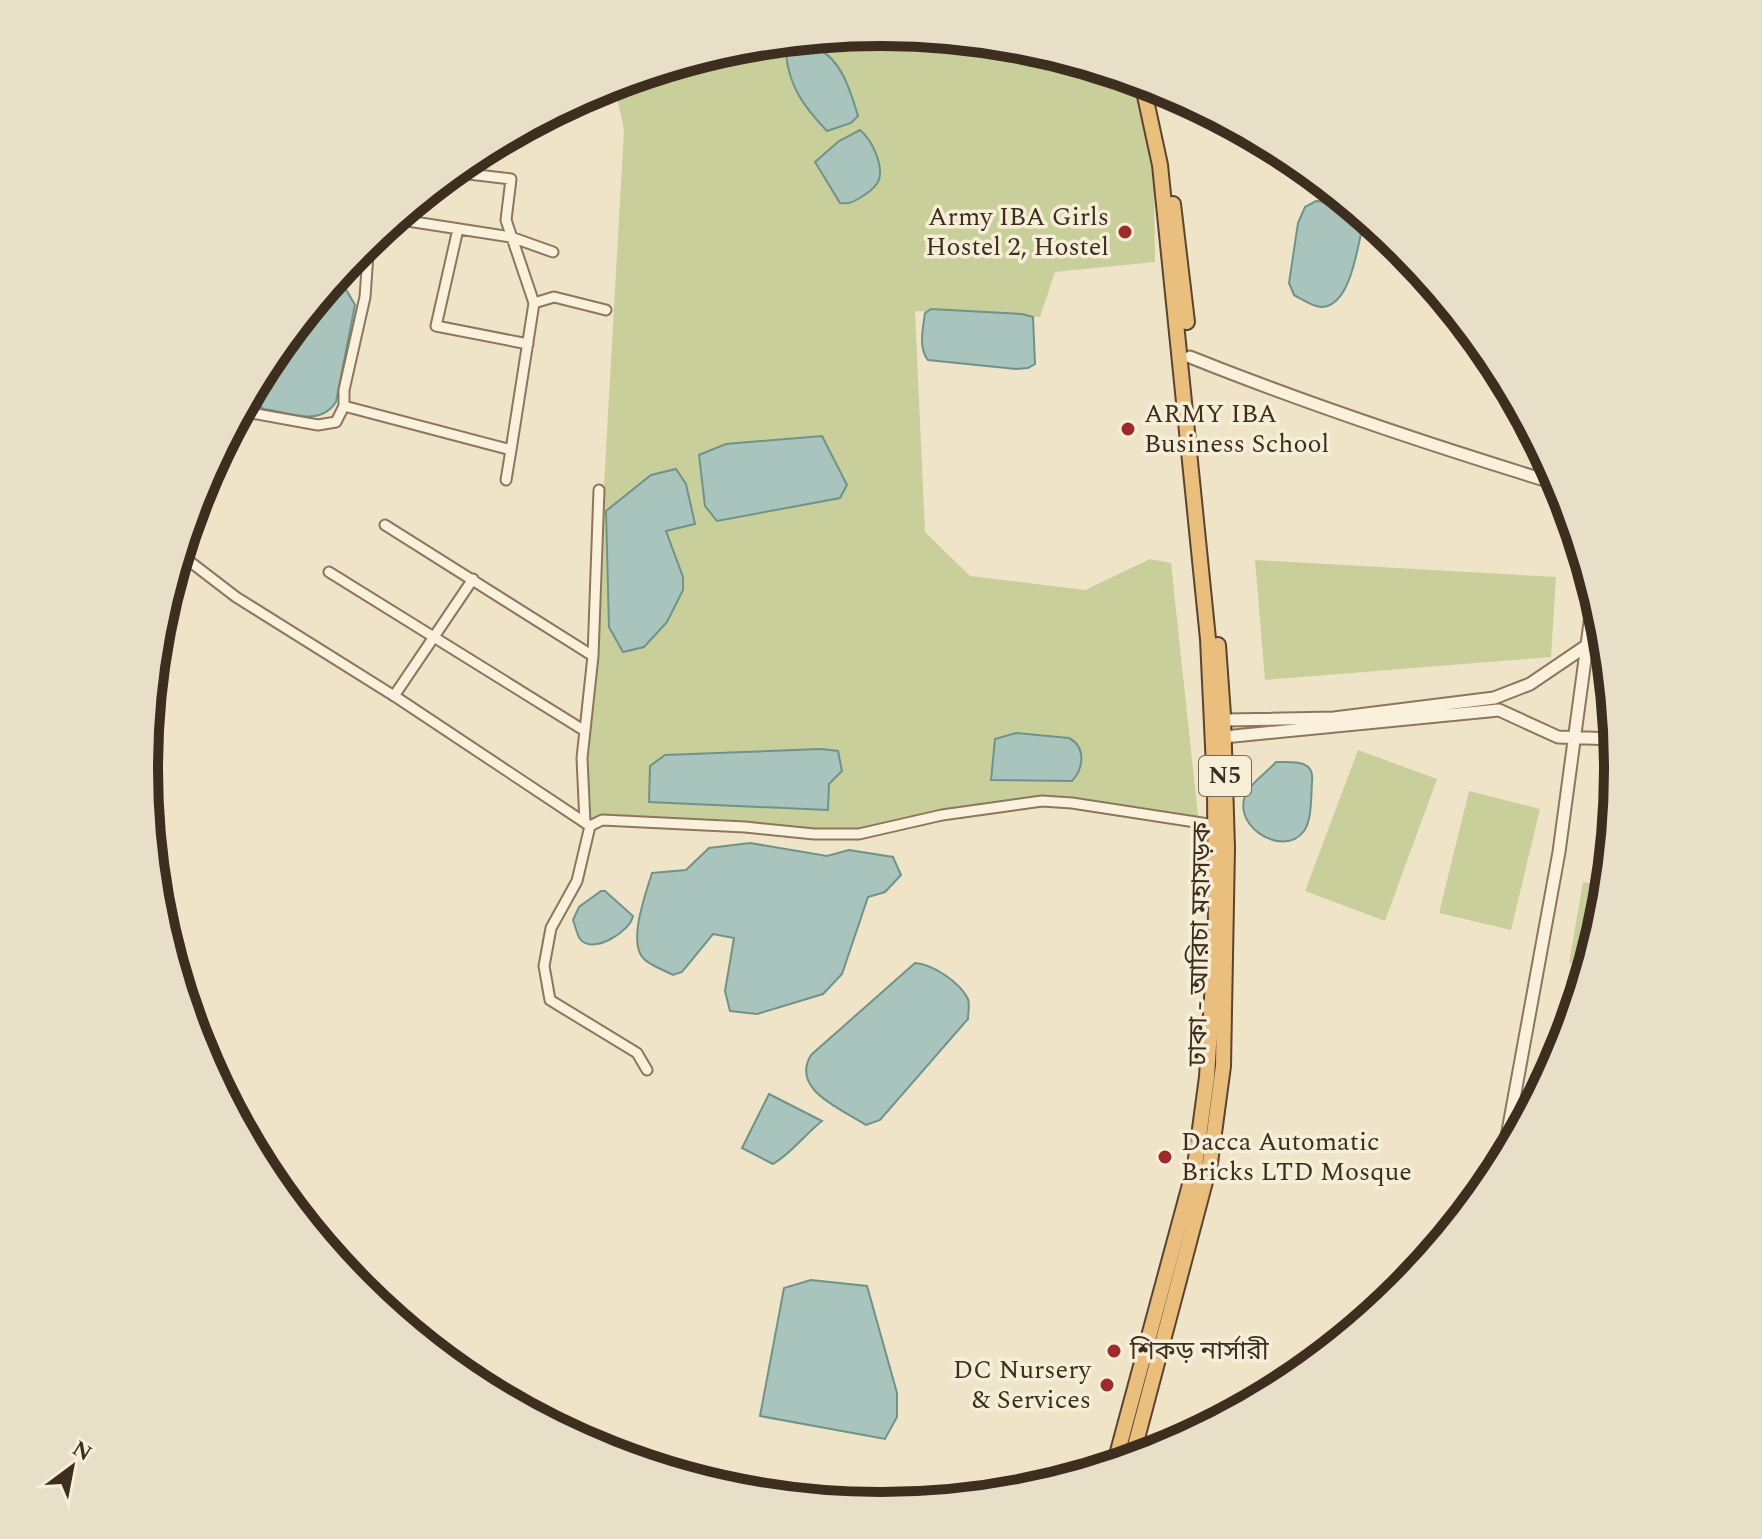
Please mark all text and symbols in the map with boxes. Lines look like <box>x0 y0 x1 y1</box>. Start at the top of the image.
place label: Army IBA Girls Hostel 2, Hostel <box>925 197 1109 267</box>
marker: Army IBA Girls Hostel 2, Hostel <box>1116 223 1134 241</box>
place label: ARMY IBA Business School <box>1144 394 1329 464</box>
marker: ARMY IBA Business School <box>1119 420 1137 438</box>
road number: N5 <box>1199 756 1251 796</box>
street label: ঢাকা - আরিচা মহাসড়ক <box>1178 821 1222 1067</box>
place label: Dacca Automatic Bricks LTD Mosque <box>1181 1122 1412 1192</box>
marker: Dacca Automatic Bricks LTD Mosque <box>1156 1148 1174 1166</box>
place label: শিকড় নার্সারী <box>1129 1331 1270 1371</box>
marker: শিকড় নার্সারী <box>1105 1342 1123 1360</box>
place label: DC Nursery & Services <box>953 1350 1093 1420</box>
marker: DC Nursery & Services <box>1098 1376 1116 1394</box>
north arrow <box>32 1427 112 1507</box>
text: N <box>65 1433 98 1470</box>

